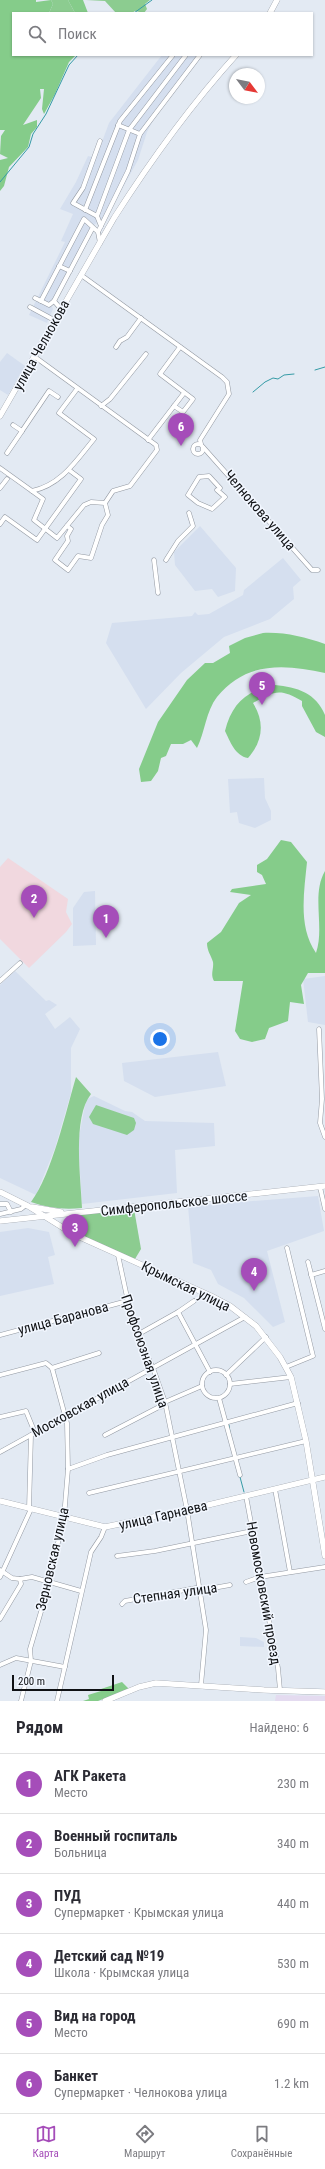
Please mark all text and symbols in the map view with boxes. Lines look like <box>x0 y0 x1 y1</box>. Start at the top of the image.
search box <box>12 12 313 56</box>
icon: search <box>26 23 48 45</box>
text: Поиск <box>58 25 97 43</box>
north arrow <box>229 68 265 104</box>
street label: улица Челнокова <box>10 297 72 393</box>
pin: 6 <box>168 413 194 446</box>
street label: Челнокова улица <box>221 467 299 553</box>
pin: 5 <box>249 672 275 705</box>
pin: 2 <box>21 885 47 918</box>
pin: 1 <box>93 905 119 938</box>
your location <box>150 1029 170 1049</box>
street label: Симферопольское шоссе <box>100 1187 249 1219</box>
pin: 3 <box>62 1214 88 1247</box>
street label: Крымская улица <box>139 1258 233 1314</box>
pin: 4 <box>241 1258 267 1291</box>
street label: Профсоюзная улица <box>118 1292 172 1410</box>
street label: улица Баранова <box>16 1298 110 1338</box>
street label: Московская улица <box>29 1374 131 1440</box>
street label: улица Гарнаева <box>117 1497 209 1533</box>
street label: Зерновская улица <box>32 1506 72 1612</box>
street label: Новомосковский проезд <box>244 1520 285 1666</box>
street label: Степная улица <box>132 1579 218 1607</box>
scale bar <box>12 1673 114 1692</box>
text: 200 m <box>18 1675 45 1688</box>
text: Рядом <box>16 1717 63 1737</box>
text: Найдено: 6 <box>249 1720 309 1735</box>
text: АГК Ракета <box>54 1767 126 1785</box>
text: 1 <box>26 1776 32 1791</box>
text: 230 m <box>277 1776 309 1791</box>
text: Место <box>54 1785 88 1800</box>
text: Военный госпиталь <box>54 1827 177 1845</box>
text: 2 <box>26 1836 32 1851</box>
text: 340 m <box>277 1836 309 1851</box>
text: Больница <box>54 1845 107 1860</box>
text: ПУД <box>54 1887 81 1905</box>
text: 3 <box>26 1896 32 1911</box>
text: 440 m <box>277 1896 309 1911</box>
text: Супермаркет · Крымская улица <box>54 1905 224 1920</box>
text: Детский сад №19 <box>54 1947 164 1965</box>
text: 4 <box>26 1956 32 1971</box>
text: 530 m <box>277 1956 309 1971</box>
text: Школа · Крымская улица <box>54 1965 189 1980</box>
text: Вид на город <box>54 2007 136 2025</box>
text: 5 <box>26 2016 32 2031</box>
text: 690 m <box>277 2016 309 2031</box>
text: Место <box>54 2025 88 2040</box>
text: Банкет <box>54 2067 98 2085</box>
text: 6 <box>26 2076 32 2091</box>
text: 1.2 km <box>274 2076 309 2091</box>
text: Супермаркет · Челнокова улица <box>54 2085 227 2100</box>
tab: Карта <box>33 2123 59 2160</box>
tab: Маршрут <box>124 2123 165 2160</box>
tab: Сохранённые <box>231 2123 292 2160</box>

